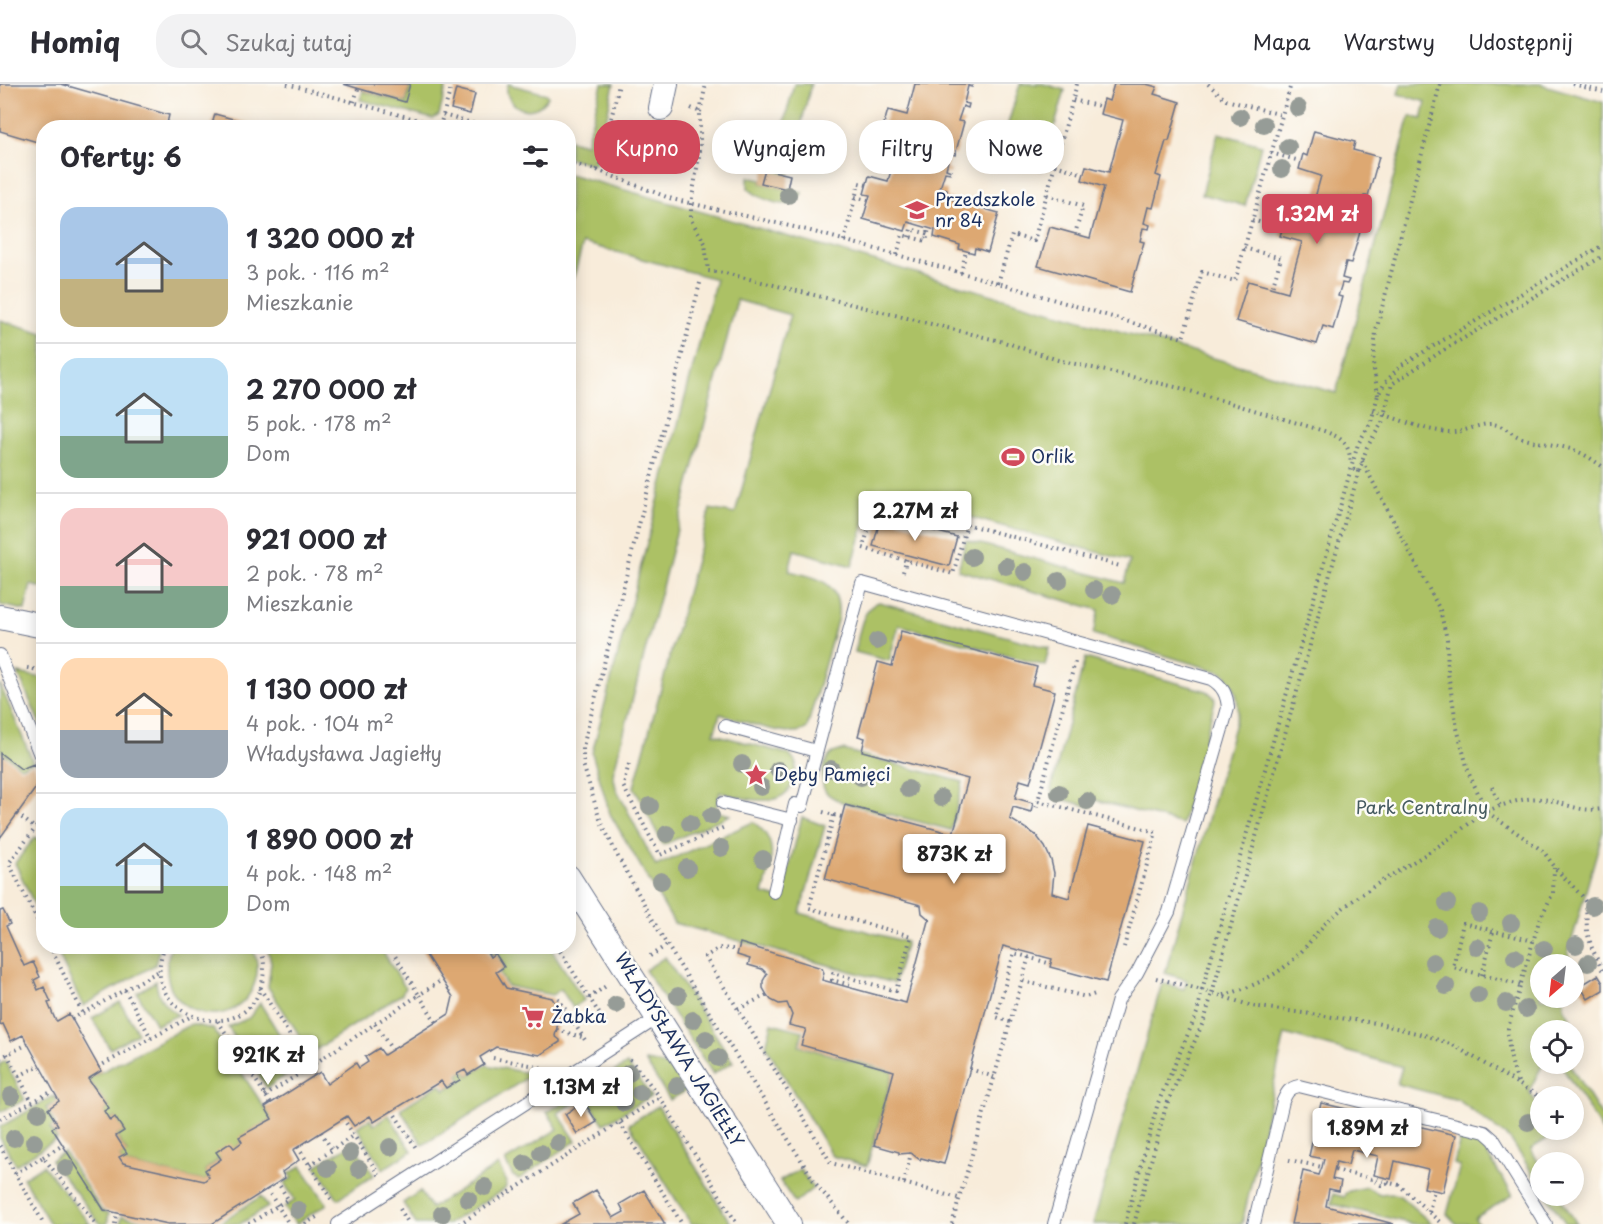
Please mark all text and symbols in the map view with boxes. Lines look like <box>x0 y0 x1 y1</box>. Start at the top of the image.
search box <box>156 14 576 68</box>
text: Homiq <box>30 20 120 63</box>
icon: search <box>177 25 210 58</box>
text: Szukaj tutaj <box>225 25 352 58</box>
text: Mapa <box>1253 25 1311 57</box>
text: Warstwy <box>1344 25 1435 57</box>
text: Udostępnij <box>1468 25 1573 57</box>
chip: Kupno <box>594 120 700 174</box>
chip: Wynajem <box>712 120 847 174</box>
chip: Filtry <box>859 120 954 174</box>
chip: Nowe <box>966 120 1064 174</box>
text: Oferty: 6 <box>60 137 182 176</box>
icon: filters <box>519 140 552 173</box>
place label: Przedszkole nr 84 <box>935 185 1035 233</box>
pin: 1.32M zł <box>1255 194 1379 245</box>
school or university icon: Przedszkole nr 84 <box>904 197 930 223</box>
text: 1.32M zł <box>1276 198 1358 228</box>
text: 1 320 000 zł <box>246 218 413 257</box>
icon: home <box>108 231 180 303</box>
text: 3 pok. · 116 m² <box>246 257 389 287</box>
text: Mieszkanie <box>246 287 354 317</box>
text: 2 270 000 zł <box>246 369 415 408</box>
icon: home <box>108 382 180 454</box>
text: 5 pok. · 178 m² <box>246 408 392 438</box>
text: Dom <box>246 438 290 468</box>
place label: Orlik <box>1031 442 1074 469</box>
sports icon: Orlik <box>1000 444 1026 470</box>
pin: 2.27M zł <box>853 491 977 542</box>
text: 2.27M zł <box>872 495 958 525</box>
text: 921 000 zł <box>246 519 386 558</box>
icon: home <box>108 532 180 604</box>
text: 2 pok. · 78 m² <box>246 558 384 588</box>
text: Mieszkanie <box>246 588 354 618</box>
text: 1 130 000 zł <box>246 669 406 708</box>
icon: home <box>108 682 180 754</box>
text: 4 pok. · 104 m² <box>246 708 394 738</box>
text: Władysława Jagiełły <box>246 738 442 768</box>
place label: Dęby Pamięci <box>774 760 890 787</box>
place icon: Dęby Pamięci <box>743 762 769 788</box>
park label: Park Centralny <box>1356 793 1488 820</box>
text: 1 890 000 zł <box>246 819 412 858</box>
icon: home <box>108 832 180 904</box>
pin: 873K zł <box>899 834 1009 885</box>
text: 873K zł <box>917 838 991 868</box>
text: 4 pok. · 148 m² <box>246 858 392 888</box>
text: Dom <box>246 888 290 918</box>
street label: WŁADYSŁAWA JAGIEŁŁY <box>609 946 752 1152</box>
north arrow <box>1530 954 1584 1008</box>
map controls <box>1530 954 1584 1206</box>
place label: Żabka <box>551 1002 607 1029</box>
supermarket icon: Żabka <box>520 1004 546 1030</box>
button: locate <box>1530 1020 1584 1074</box>
pin: 921K zł <box>213 1035 323 1086</box>
text: 921K zł <box>232 1039 304 1069</box>
pin: 1.13M zł <box>519 1067 643 1118</box>
text: 1.13M zł <box>543 1071 619 1101</box>
button: + <box>1530 1086 1584 1140</box>
pin: 1.89M zł <box>1305 1108 1429 1159</box>
text: 1.89M zł <box>1326 1112 1408 1142</box>
button: − <box>1530 1152 1584 1206</box>

